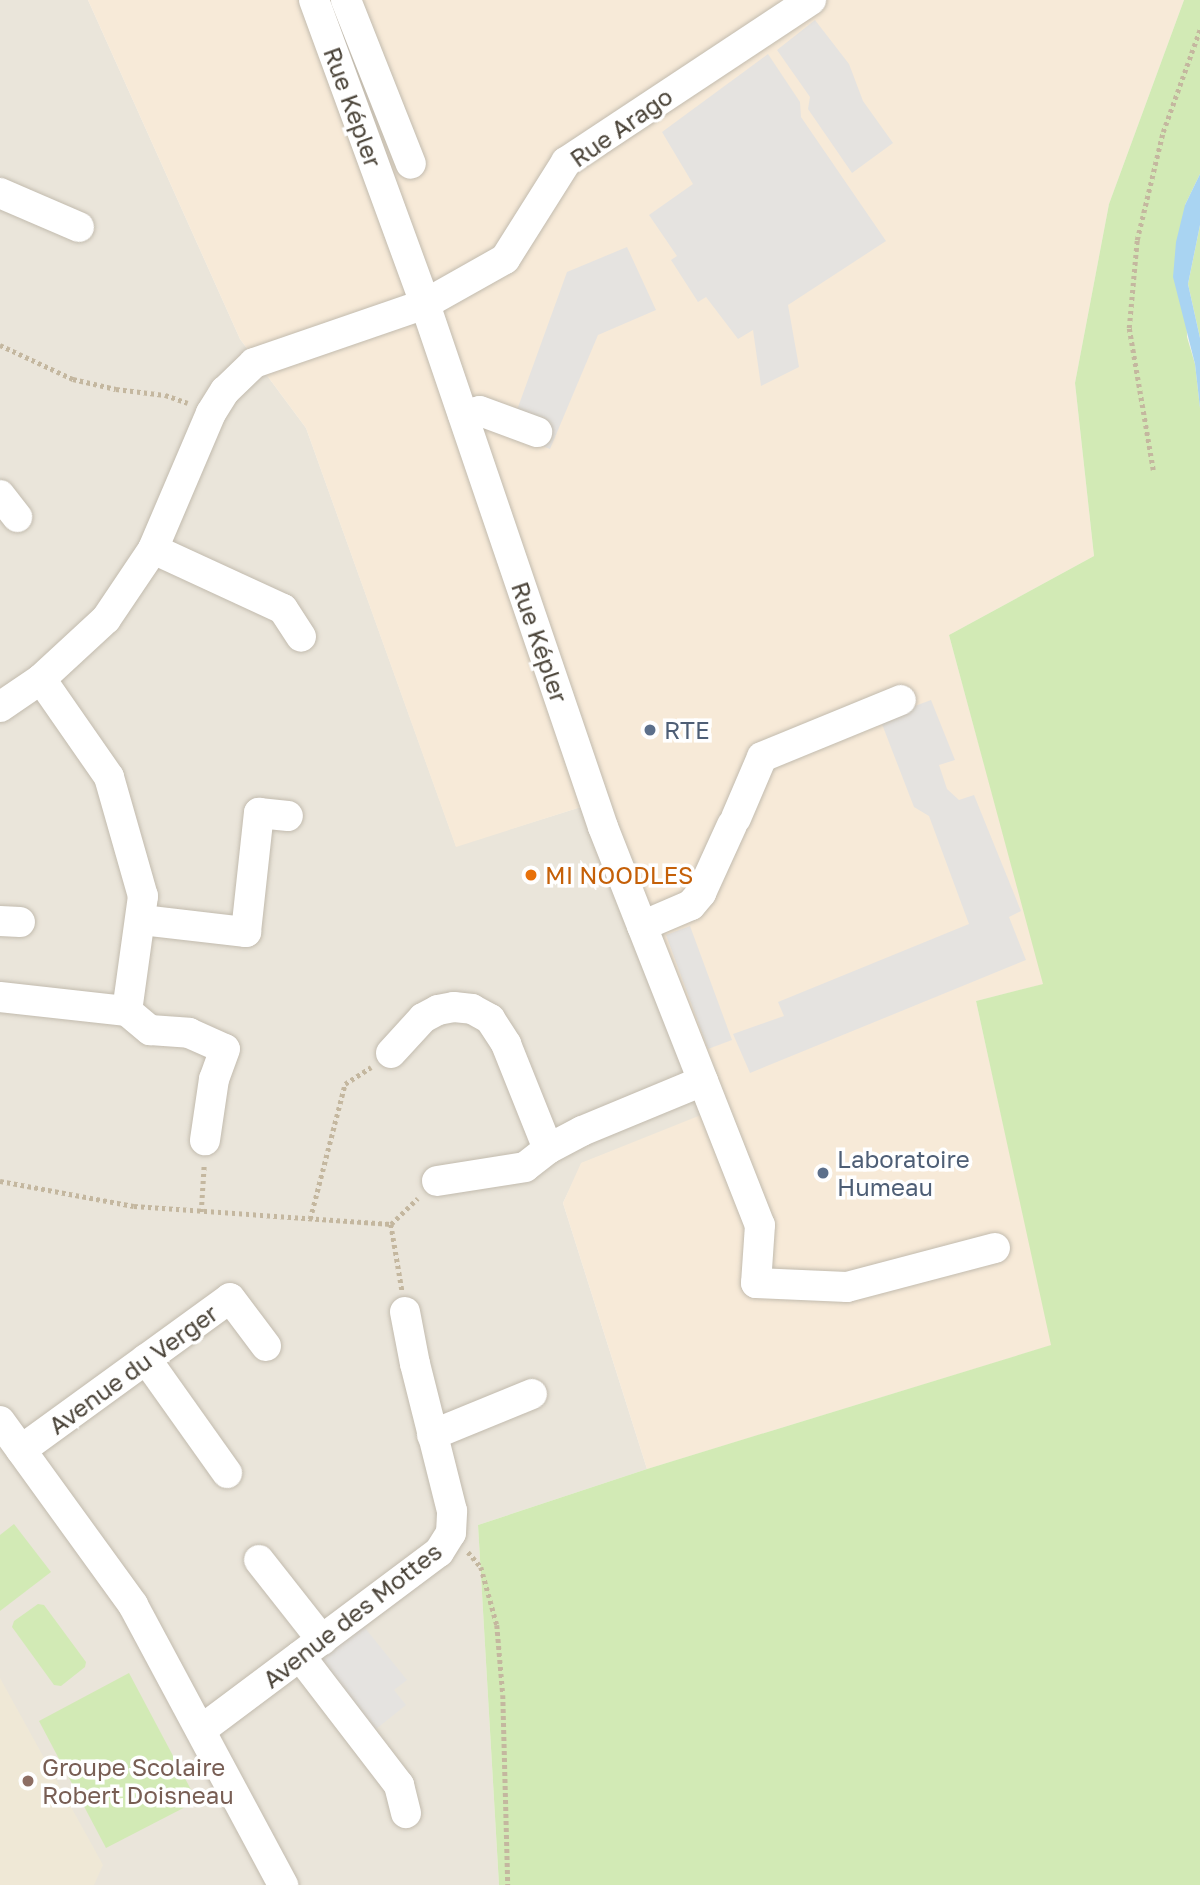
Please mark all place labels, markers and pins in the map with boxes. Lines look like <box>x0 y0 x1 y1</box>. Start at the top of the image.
place label: RTE <box>664 716 710 744</box>
marker: RTE <box>642 722 658 738</box>
place label: MI NOODLES <box>545 861 693 889</box>
marker: MI NOODLES <box>523 867 539 883</box>
place label: Laboratoire Humeau <box>837 1145 970 1201</box>
marker: Laboratoire Humeau <box>815 1165 831 1181</box>
place label: Groupe Scolaire Robert Doisneau <box>42 1753 234 1809</box>
marker: Groupe Scolaire Robert Doisneau <box>20 1773 36 1789</box>

